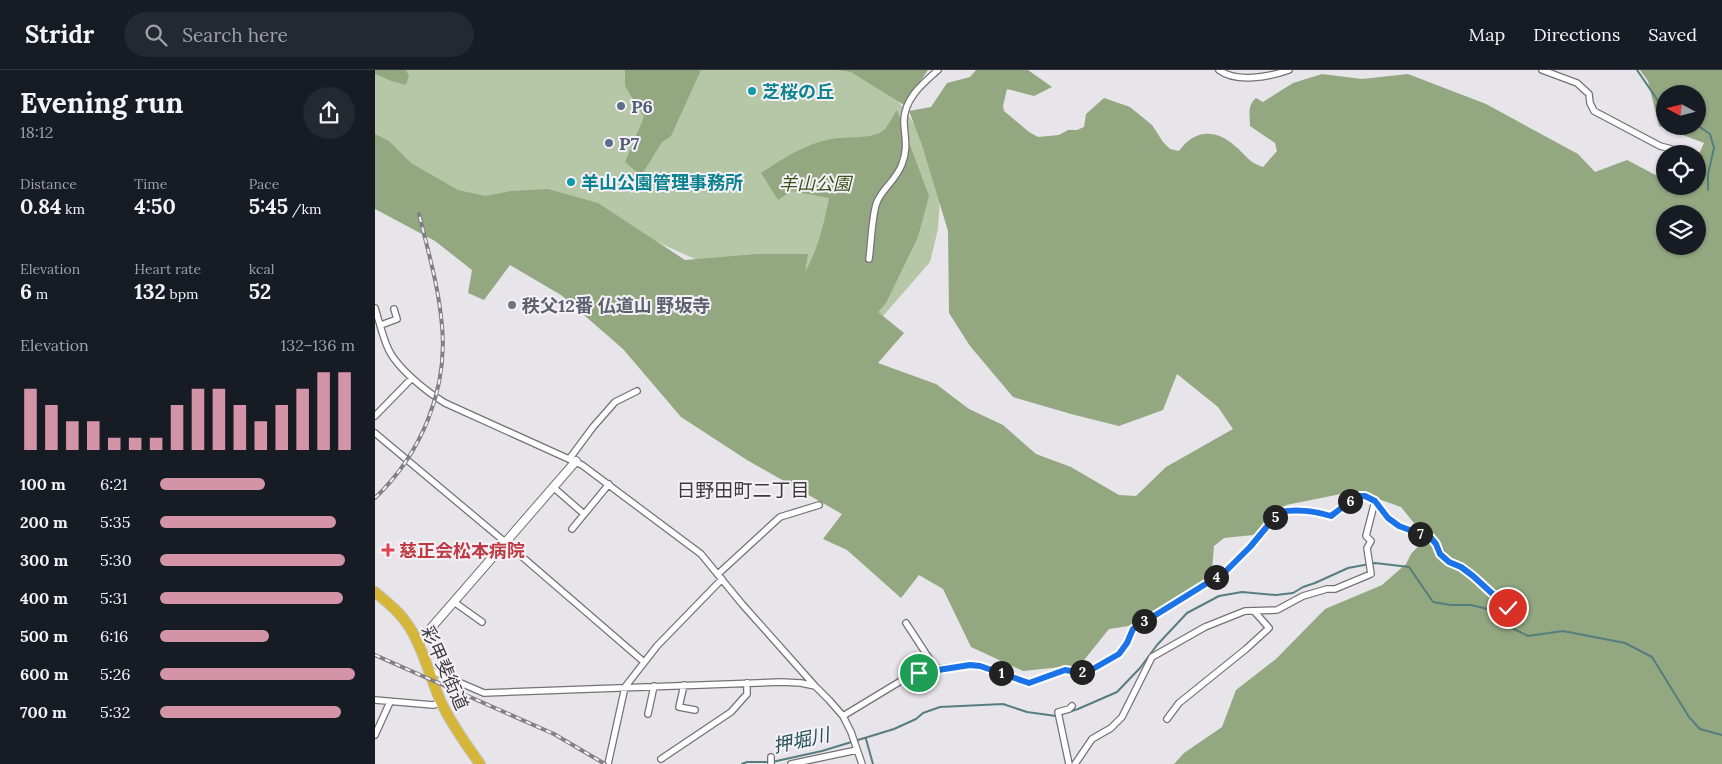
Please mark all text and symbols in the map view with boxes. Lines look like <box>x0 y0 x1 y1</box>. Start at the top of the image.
search box <box>124 12 474 57</box>
text: Stridr <box>25 19 94 50</box>
icon: search <box>142 21 170 49</box>
text: Search here <box>182 23 288 47</box>
text: Map <box>1469 23 1505 46</box>
text: Directions <box>1533 23 1620 46</box>
text: Saved <box>1648 23 1697 46</box>
place label: 芝桜の丘 <box>762 80 834 103</box>
text: Evening run <box>20 85 183 121</box>
marker: 芝桜の丘 <box>746 85 758 97</box>
north arrow <box>1656 85 1706 135</box>
map controls <box>1656 85 1706 255</box>
button: share <box>303 87 355 139</box>
place label: P6 <box>631 95 653 118</box>
marker: P6 <box>615 100 627 112</box>
text: 18:12 <box>20 122 53 142</box>
place label: P7 <box>619 132 640 155</box>
marker: P7 <box>603 137 615 149</box>
button: locate <box>1656 145 1706 195</box>
place label: 羊山公園管理事務所 <box>581 171 743 194</box>
park label: 羊山公園 <box>779 172 854 195</box>
text: Distance <box>20 175 77 193</box>
text: Time <box>134 175 167 193</box>
text: Pace <box>249 175 279 193</box>
marker: 羊山公園管理事務所 <box>565 176 577 188</box>
text: 0.84 <box>20 193 61 220</box>
text: 4:50 <box>134 193 176 220</box>
text: 5:45 <box>249 193 288 220</box>
text: km <box>61 200 85 218</box>
text: /km <box>288 200 321 218</box>
button: layers <box>1656 205 1706 255</box>
text: Elevation <box>20 260 80 278</box>
text: Heart rate <box>134 260 201 278</box>
text: kcal <box>249 260 275 278</box>
text: 6 <box>20 278 32 305</box>
text: 132 <box>134 278 166 305</box>
text: 52 <box>249 278 271 305</box>
text: m <box>32 285 48 303</box>
text: bpm <box>166 285 199 303</box>
place label: 秩父12番 仏道山 野坂寺 <box>522 294 710 317</box>
marker: 秩父12番 仏道山 野坂寺 <box>506 299 518 311</box>
text: Elevation <box>20 335 89 355</box>
text: 132–136 m <box>280 335 355 355</box>
text: 100 m <box>20 474 66 494</box>
text: 6:21 <box>100 474 128 494</box>
district label: 日野田町二丁目 <box>676 478 810 502</box>
pin: 6 <box>1337 488 1363 514</box>
text: 6 <box>1346 492 1355 510</box>
pin: 5 <box>1263 504 1287 530</box>
text: 5 <box>1272 508 1279 526</box>
text: 200 m <box>20 512 68 532</box>
text: 5:35 <box>100 512 130 532</box>
pin: 7 <box>1407 522 1433 546</box>
text: 7 <box>1417 525 1424 543</box>
place label: 慈正会松本病院 <box>399 539 525 562</box>
marker: 慈正会松本病院 <box>381 543 395 557</box>
text: 300 m <box>20 550 68 570</box>
text: 5:30 <box>100 550 132 570</box>
pin: 4 <box>1203 564 1229 590</box>
text: 4 <box>1213 568 1220 586</box>
pin <box>1487 587 1529 629</box>
text: 400 m <box>20 588 68 608</box>
text: 5:31 <box>100 588 127 608</box>
icon: check <box>1494 594 1522 622</box>
pin: 3 <box>1131 608 1157 634</box>
text: 3 <box>1141 612 1148 630</box>
street label: 彩甲斐街道 <box>416 622 474 714</box>
text: 500 m <box>20 626 68 646</box>
text: 6:16 <box>100 626 128 646</box>
pin <box>898 652 940 694</box>
icon: arrive <box>905 659 933 687</box>
pin: 1 <box>989 660 1013 686</box>
pin: 2 <box>1069 660 1095 684</box>
text: 2 <box>1079 663 1086 681</box>
text: 600 m <box>20 664 68 684</box>
text: 5:26 <box>100 664 131 684</box>
text: 1 <box>999 664 1004 682</box>
text: 700 m <box>20 702 67 722</box>
text: 5:32 <box>100 702 130 722</box>
water label: 押堀川 <box>771 722 833 758</box>

